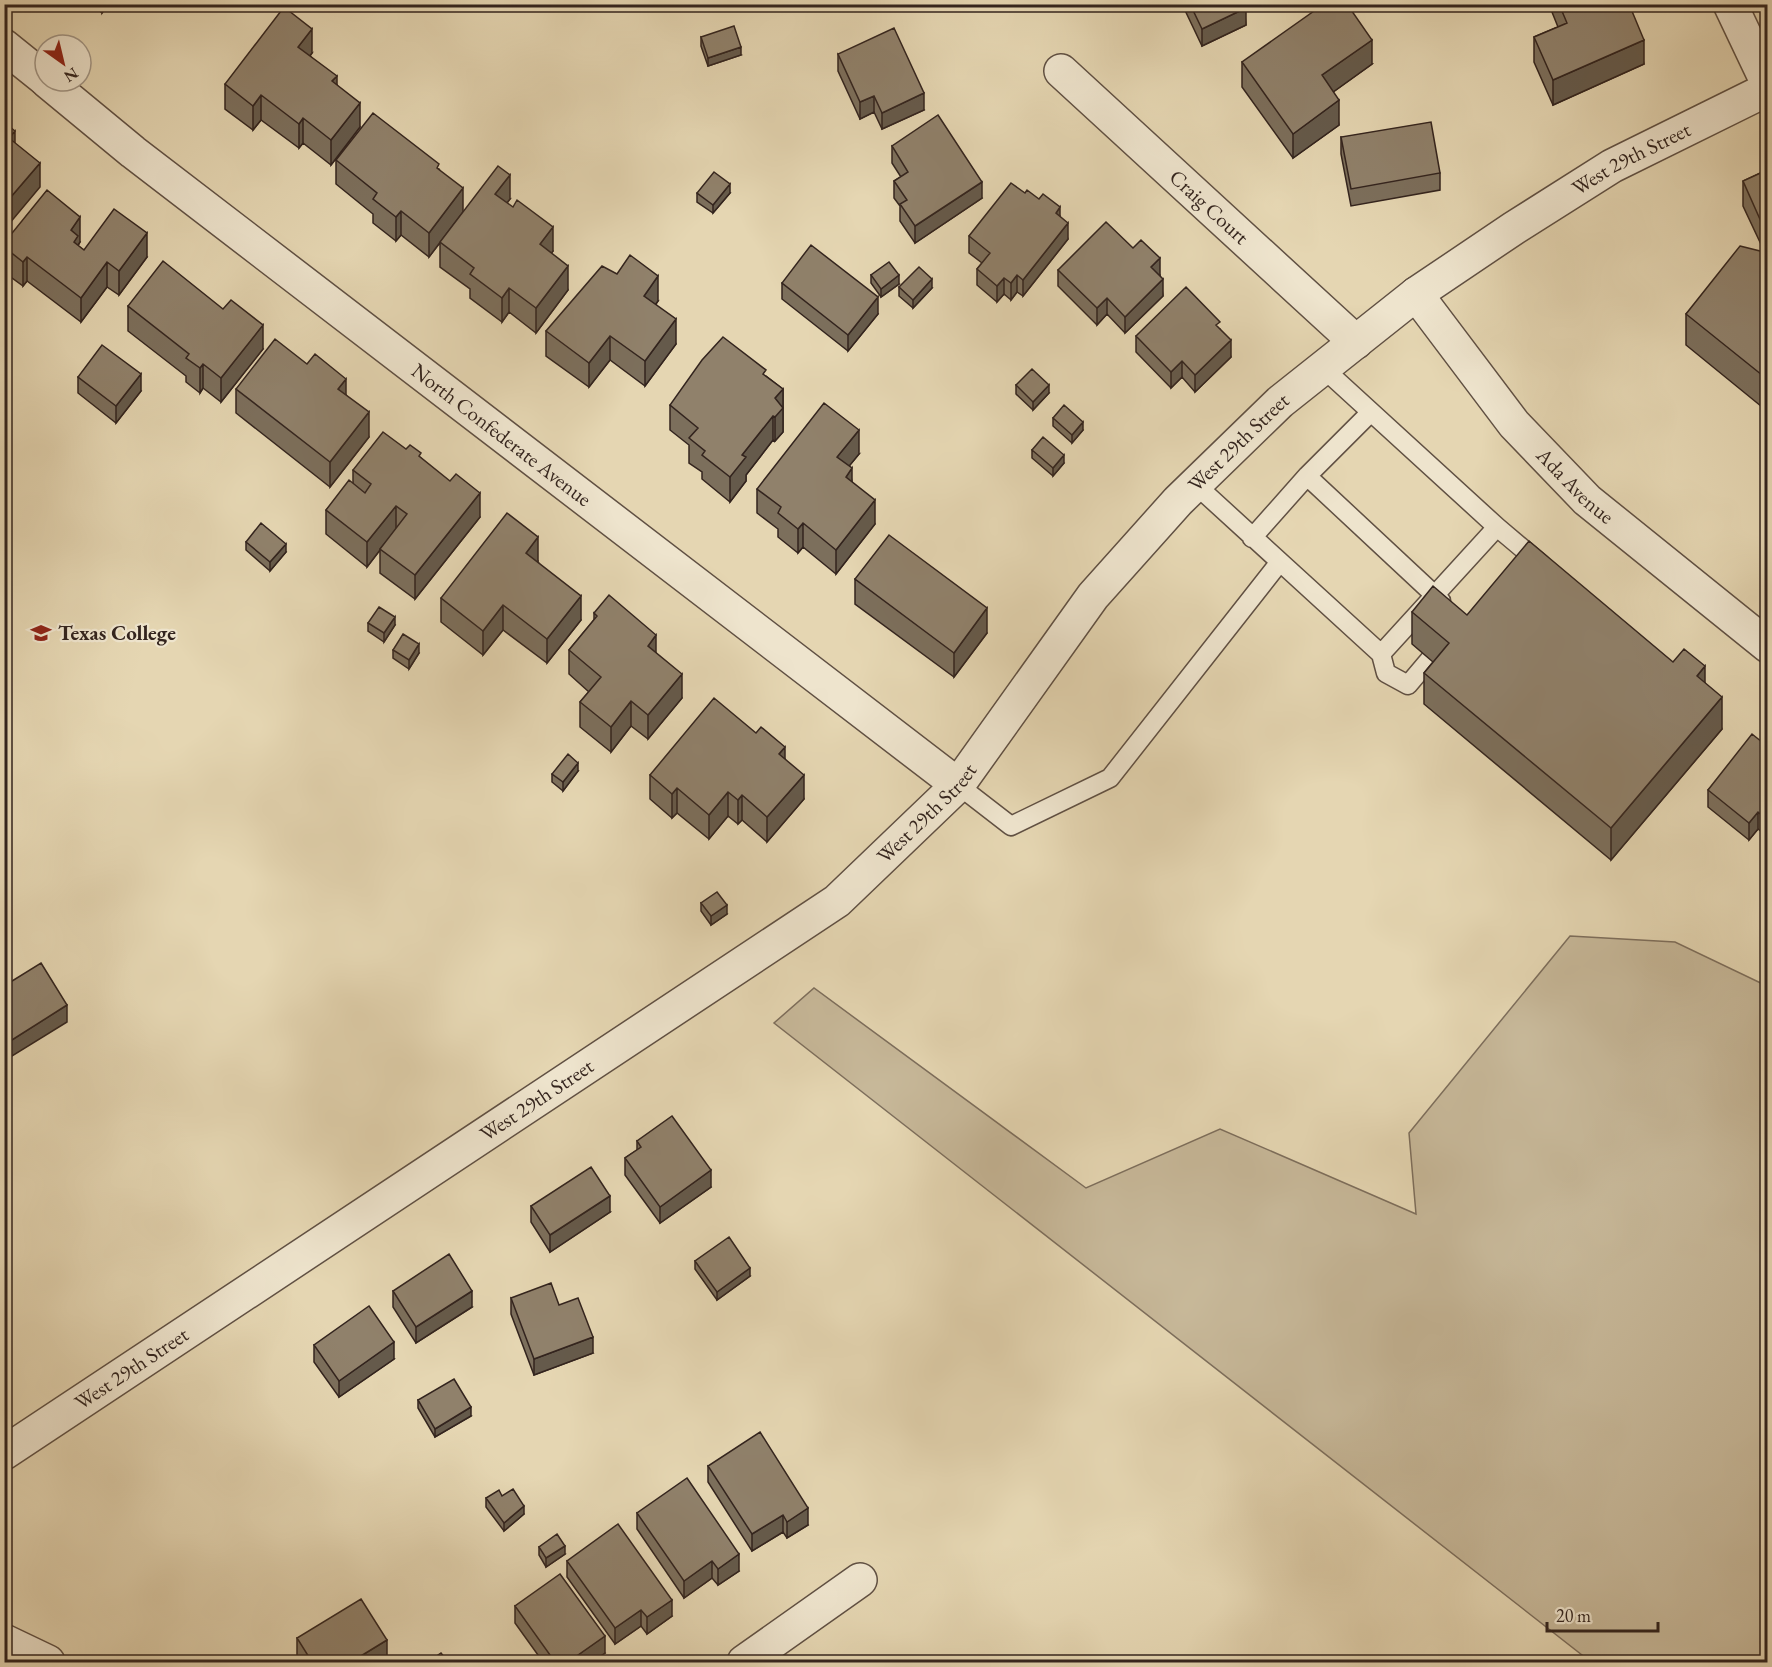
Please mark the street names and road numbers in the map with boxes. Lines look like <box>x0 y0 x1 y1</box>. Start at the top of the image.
street label: West 29th Street <box>1566 115 1695 201</box>
street label: Craig Court <box>1164 163 1255 250</box>
street label: North Confederate Avenue <box>406 357 597 512</box>
street label: West 29th Street <box>1182 386 1294 497</box>
street label: Ada Avenue <box>1530 441 1620 530</box>
street label: West 29th Street <box>871 757 983 869</box>
street label: West 29th Street <box>474 1052 599 1147</box>
street label: West 29th Street <box>69 1320 194 1415</box>

